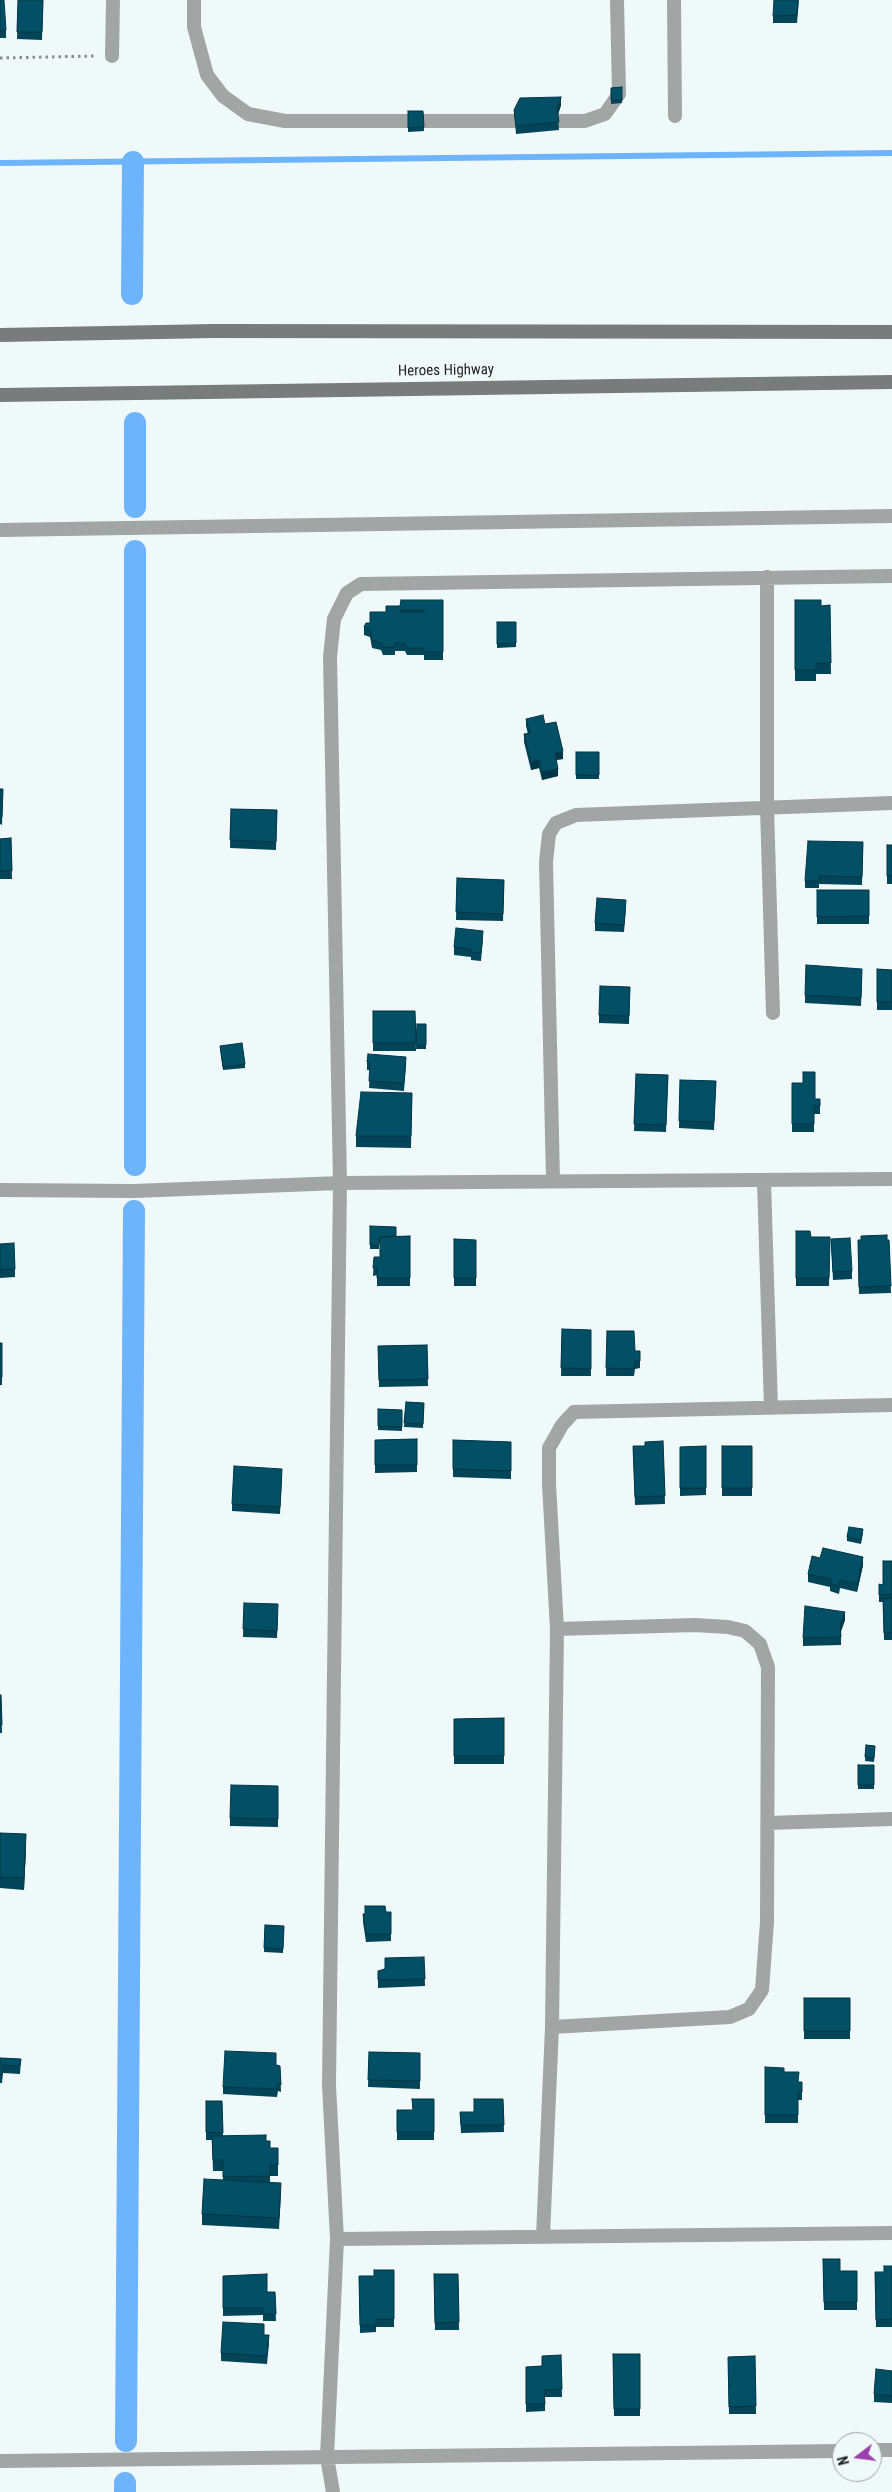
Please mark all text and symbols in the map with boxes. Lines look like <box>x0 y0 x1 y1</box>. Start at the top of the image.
street label: Heroes Highway <box>398 361 494 381</box>
north arrow <box>832 2432 882 2482</box>
text: N <box>835 2454 852 2467</box>

